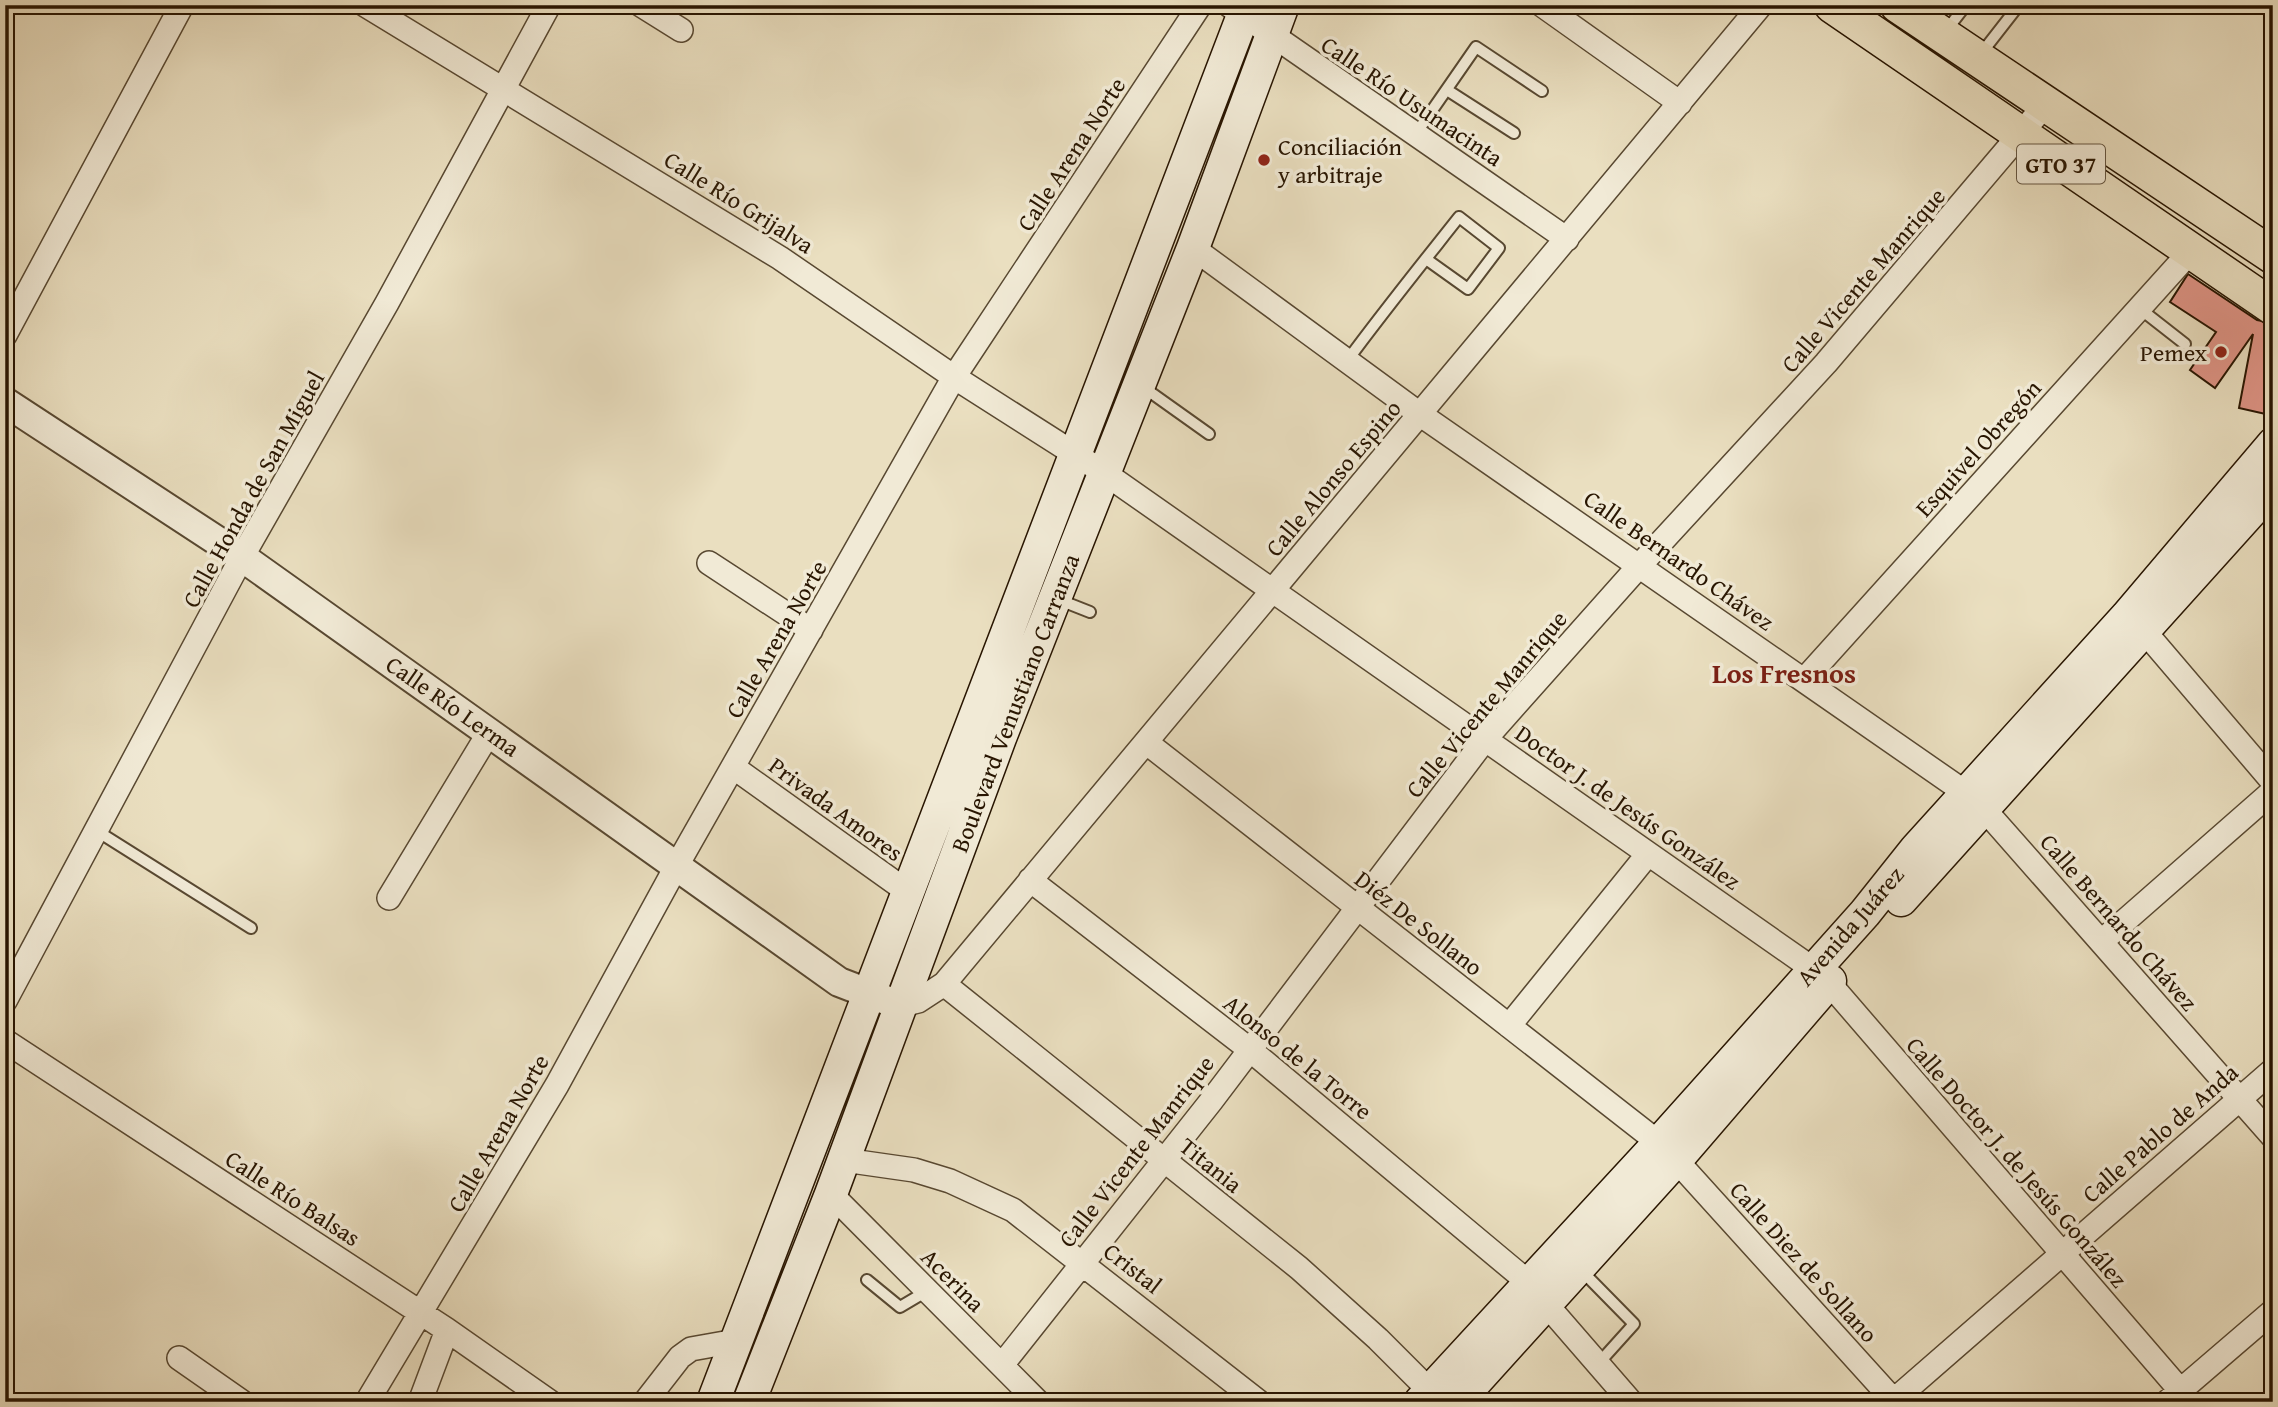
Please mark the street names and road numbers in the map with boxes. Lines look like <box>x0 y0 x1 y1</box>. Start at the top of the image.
street label: Calle Río Usumacinta <box>1314 27 1510 175</box>
street label: Calle Arena Norte <box>1008 70 1134 238</box>
street label: Calle Río Grijalva <box>657 142 821 262</box>
road number: GTO 37 <box>2017 144 2105 183</box>
street label: Calle Vicente Manrique <box>1773 180 1953 380</box>
street label: Calle Honda de San Miguel <box>173 364 333 614</box>
street label: Esquivel Obregón <box>1907 371 2050 524</box>
street label: Calle Alonso Espino <box>1257 392 1409 564</box>
street label: Calle Bernardo Chávez <box>1577 481 1781 639</box>
street label: Boulevard Venustiano Carranza <box>942 548 1088 857</box>
street label: Calle Arena Norte <box>716 553 836 725</box>
street label: Calle Vicente Manrique <box>1397 603 1575 805</box>
street label: Calle Río Lerma <box>379 647 528 766</box>
street label: Doctor J. de Jesús González <box>1508 716 1748 898</box>
street label: Privada Amores <box>762 748 910 870</box>
street label: Calle Bernardo Chávez <box>2032 826 2206 1018</box>
street label: Avenida Juárez <box>1788 858 1912 994</box>
street label: Diéz De Sollano <box>1348 862 1490 984</box>
street label: Alonso de la Torre <box>1216 986 1380 1128</box>
street label: Calle Doctor J. de Jesús González <box>1898 1029 2136 1295</box>
street label: Calle Arena Norte <box>438 1047 558 1219</box>
street label: Calle Vicente Manrique <box>1050 1048 1222 1254</box>
street label: Calle Pablo de Anda <box>2074 1055 2246 1211</box>
street label: Titania <box>1172 1129 1250 1202</box>
street label: Calle Río Balsas <box>219 1141 367 1255</box>
street label: Calle Diez de Sollano <box>1722 1174 1886 1350</box>
street label: Cristal <box>1096 1234 1170 1302</box>
street label: Acerina <box>913 1240 993 1320</box>

